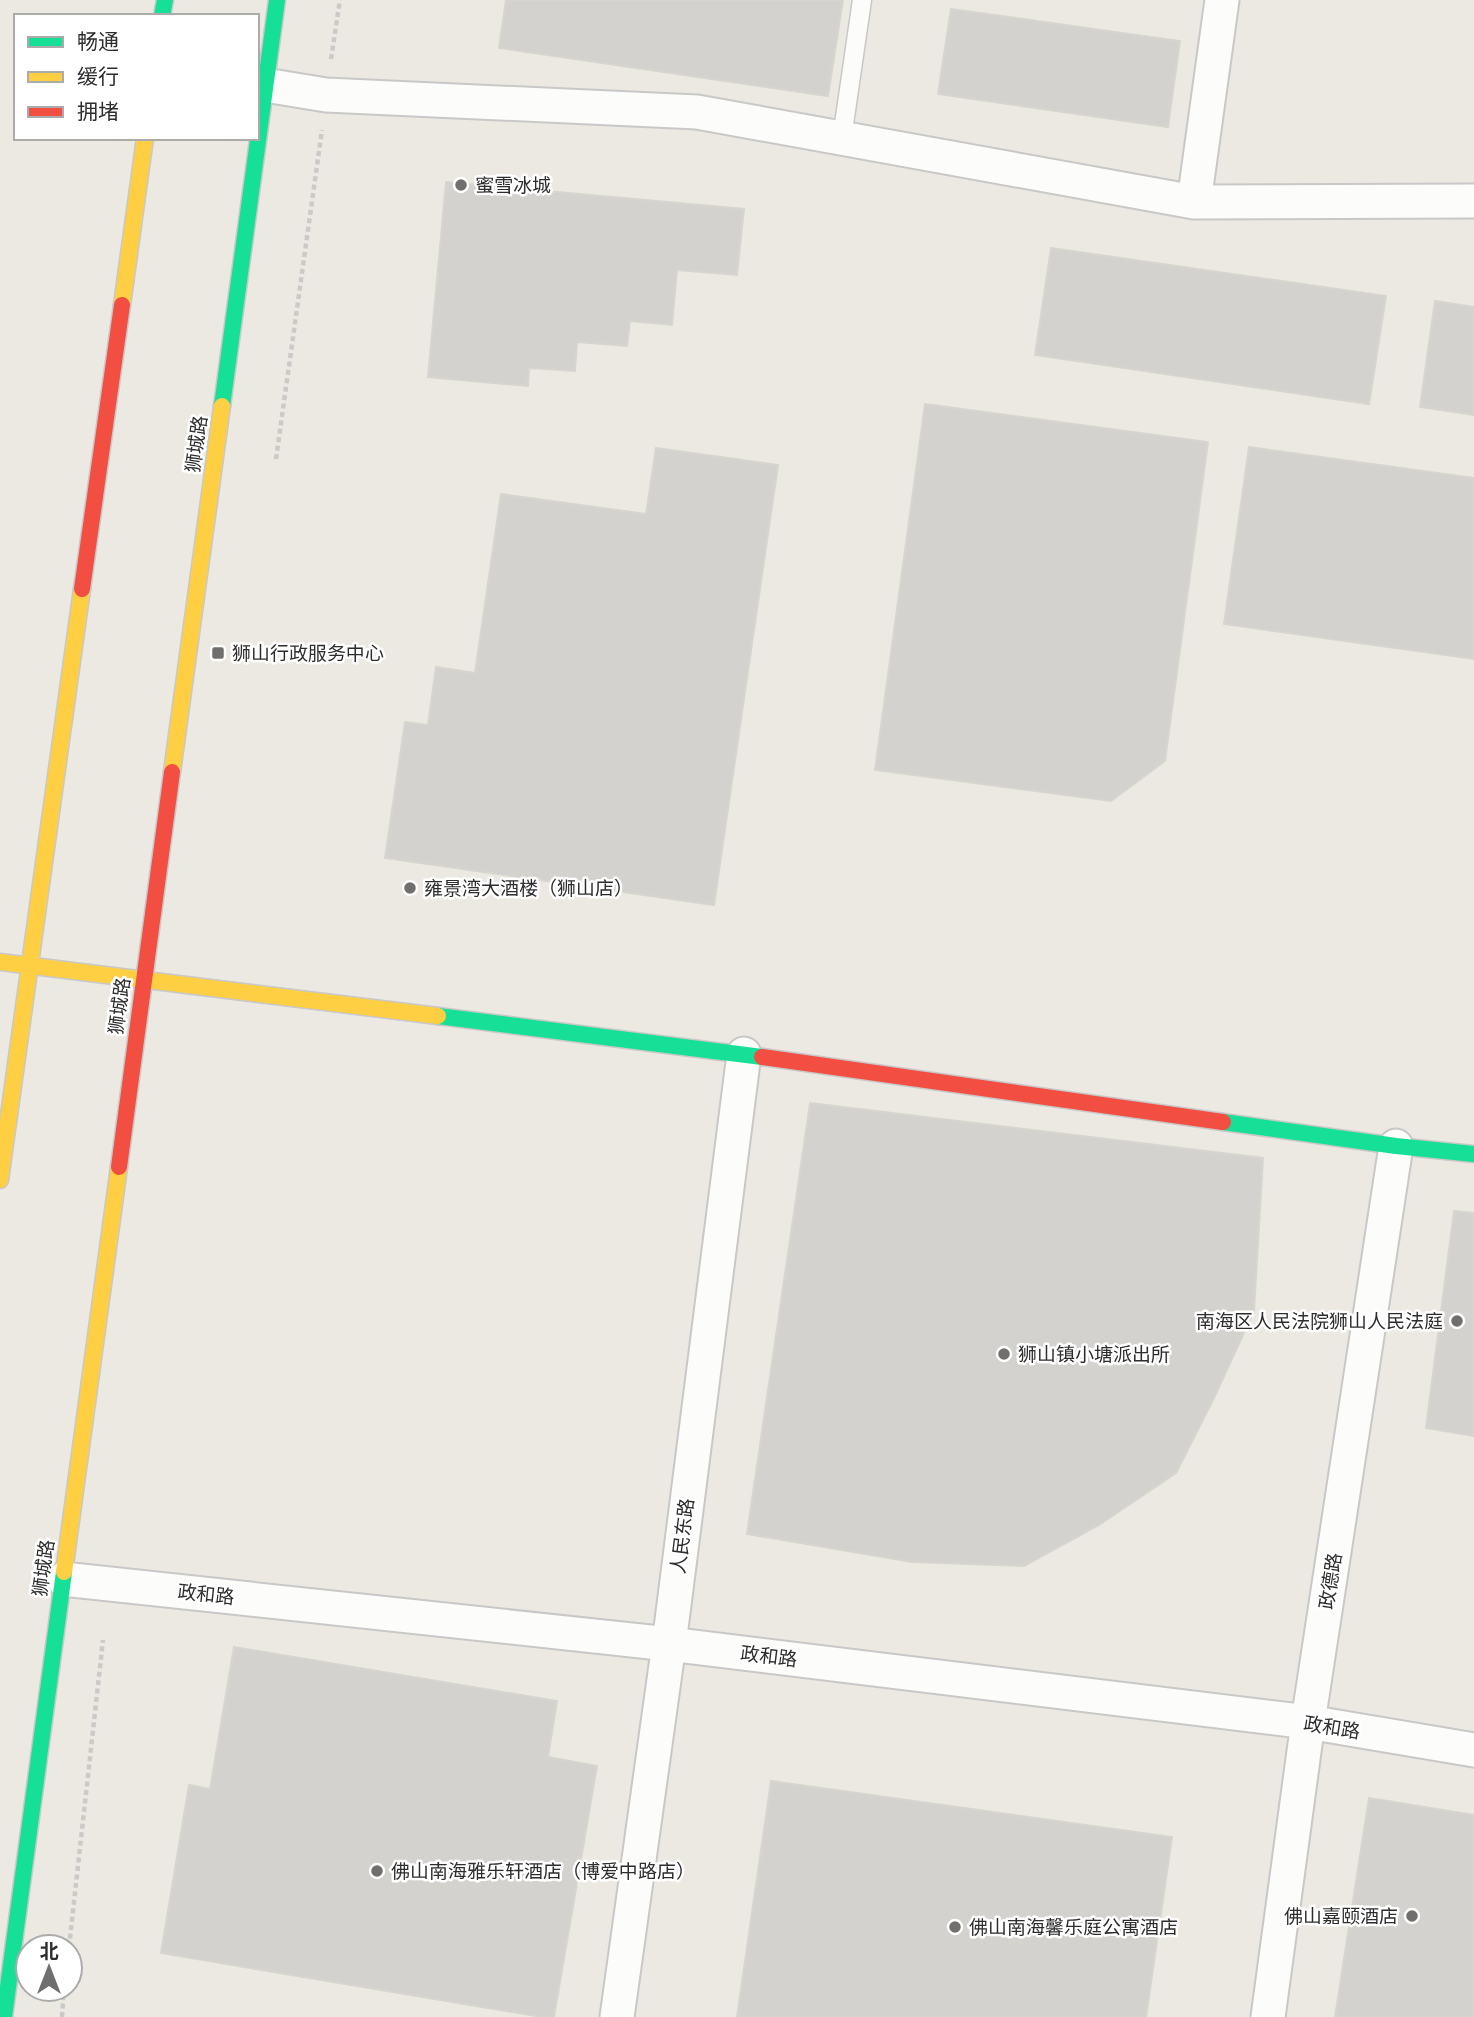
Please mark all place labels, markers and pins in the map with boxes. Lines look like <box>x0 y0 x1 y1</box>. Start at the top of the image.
place label: 蜜雪冰城 <box>475 170 551 199</box>
marker: 蜜雪冰城 <box>453 177 469 193</box>
place label: 狮山行政服务中心 <box>232 638 384 667</box>
marker: 狮山行政服务中心 <box>210 645 226 661</box>
place label: 雍景湾大酒楼（狮山店） <box>424 873 633 902</box>
marker: 雍景湾大酒楼（狮山店） <box>402 880 418 896</box>
place label: 南海区人民法院狮山人民法庭 <box>1196 1306 1443 1335</box>
marker: 南海区人民法院狮山人民法庭 <box>1449 1313 1465 1329</box>
place label: 狮山镇小塘派出所 <box>1018 1339 1170 1368</box>
marker: 狮山镇小塘派出所 <box>996 1346 1012 1362</box>
place label: 佛山南海雅乐轩酒店（博爱中路店） <box>391 1856 695 1885</box>
marker: 佛山南海雅乐轩酒店（博爱中路店） <box>369 1863 385 1879</box>
place label: 佛山嘉颐酒店 <box>1284 1901 1398 1930</box>
marker: 佛山嘉颐酒店 <box>1404 1908 1420 1924</box>
place label: 佛山南海馨乐庭公寓酒店 <box>969 1912 1178 1941</box>
marker: 佛山南海馨乐庭公寓酒店 <box>947 1919 963 1935</box>

